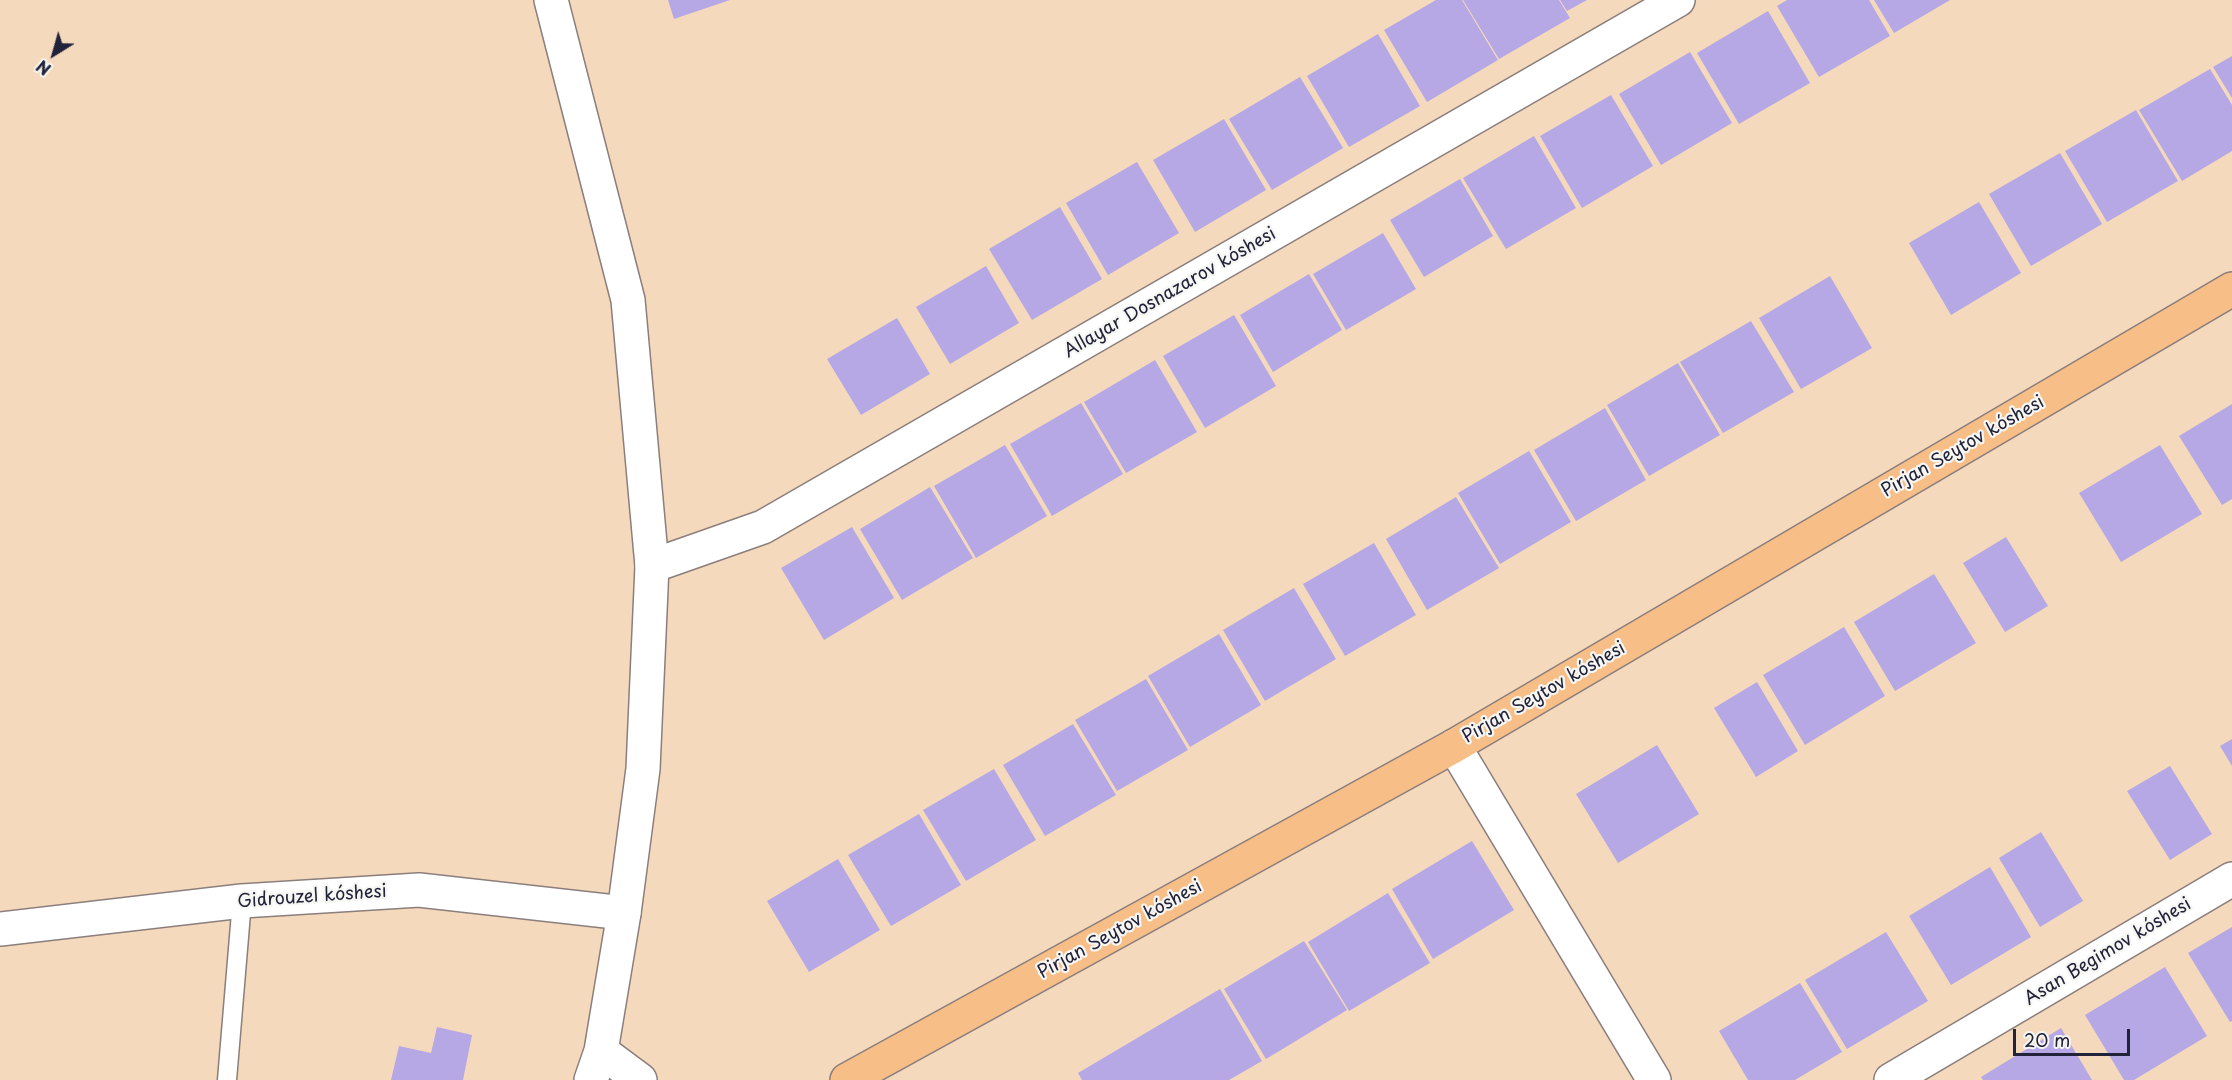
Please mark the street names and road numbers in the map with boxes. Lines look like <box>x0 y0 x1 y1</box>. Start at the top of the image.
street label: Allayar Dosnazarov kóshesi <box>1060 223 1280 363</box>
street label: Pirjan Seytov kóshesi <box>1878 391 2048 503</box>
street label: Pirjan Seytov kóshesi <box>1459 637 1629 749</box>
street label: Pirjan Seytov kóshesi <box>1034 876 1206 984</box>
street label: Gidrouzel kóshesi <box>237 881 387 913</box>
street label: Asan Begimov kóshesi <box>2021 894 2195 1010</box>

